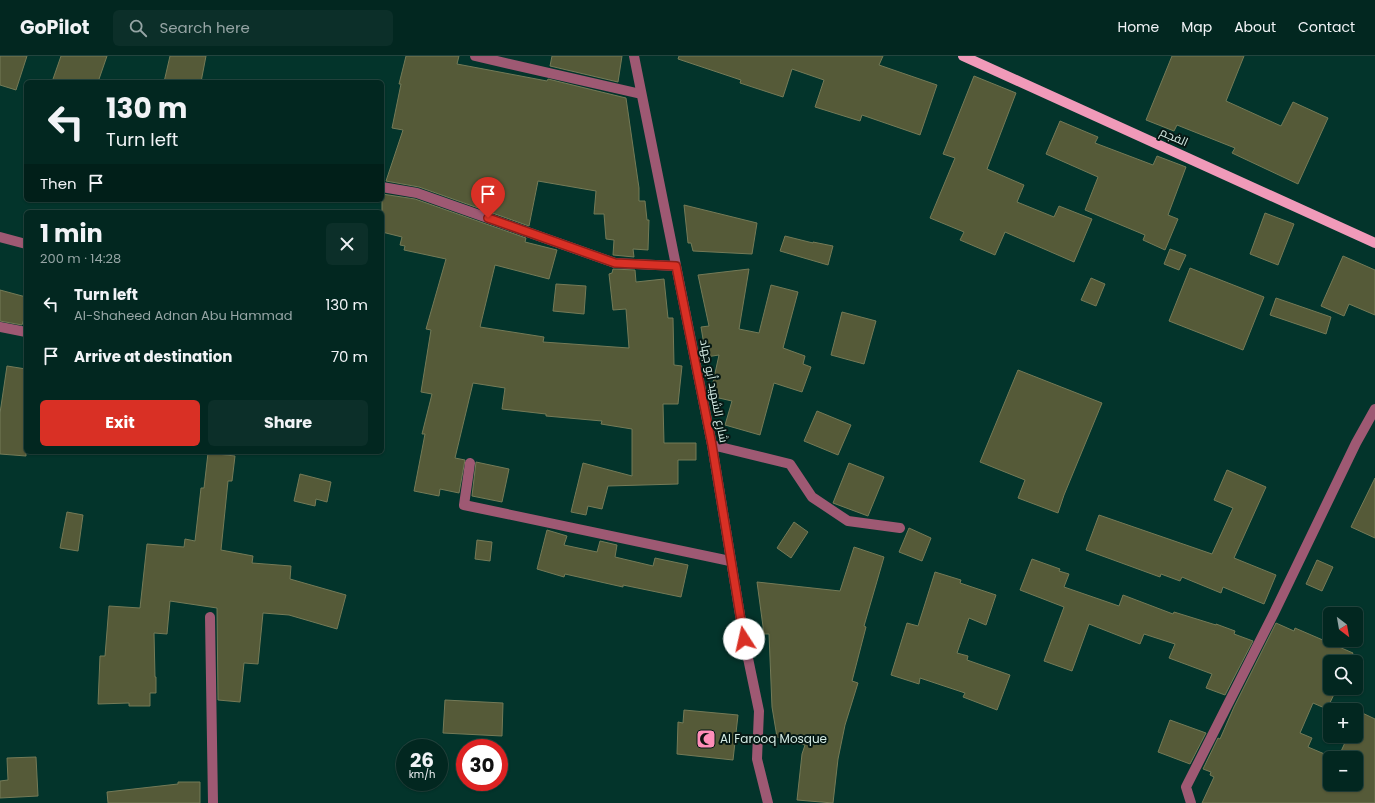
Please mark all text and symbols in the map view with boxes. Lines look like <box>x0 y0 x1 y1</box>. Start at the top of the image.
search box <box>113 10 393 46</box>
text: GoPilot <box>20 14 89 41</box>
icon: search <box>127 17 149 39</box>
text: Search here <box>159 17 250 38</box>
text: Home <box>1117 17 1159 37</box>
text: Map <box>1181 17 1212 37</box>
text: About <box>1234 17 1276 37</box>
text: Contact <box>1298 17 1355 37</box>
text: 130 m <box>106 89 187 128</box>
icon: left <box>40 96 92 148</box>
street label: الفجم <box>1157 123 1191 150</box>
text: Turn left <box>106 127 178 152</box>
icon: arrive <box>85 172 107 194</box>
text: Then <box>40 173 77 194</box>
pin <box>471 177 505 218</box>
icon: arrive <box>477 183 499 205</box>
text: 1 min <box>40 217 103 250</box>
button: close <box>326 223 368 265</box>
text: 200 m · 14:28 <box>40 249 121 268</box>
text: Turn left <box>74 284 138 305</box>
icon: left <box>40 293 62 315</box>
text: 130 m <box>325 294 368 315</box>
text: Al-Shaheed Adnan Abu Hammad <box>74 306 293 325</box>
street label: شارع الشهيد أبو جهاد <box>696 338 733 444</box>
icon: arrive <box>40 345 62 367</box>
text: Arrive at destination <box>74 346 232 367</box>
text: 70 m <box>331 346 368 367</box>
button: Exit <box>40 400 200 446</box>
button: Share <box>208 400 368 446</box>
north arrow <box>1323 607 1363 647</box>
map controls <box>1323 607 1363 791</box>
position arrow <box>723 618 765 660</box>
button: search <box>1323 655 1363 695</box>
button: + <box>1323 703 1363 743</box>
mosque icon: Al Farooq Mosque <box>695 728 717 750</box>
place label: Al Farooq Mosque <box>720 730 827 747</box>
speed limit sign: 30 <box>456 739 508 791</box>
text: 26 <box>410 746 434 774</box>
button: − <box>1323 751 1363 791</box>
text: km/h <box>409 767 435 782</box>

